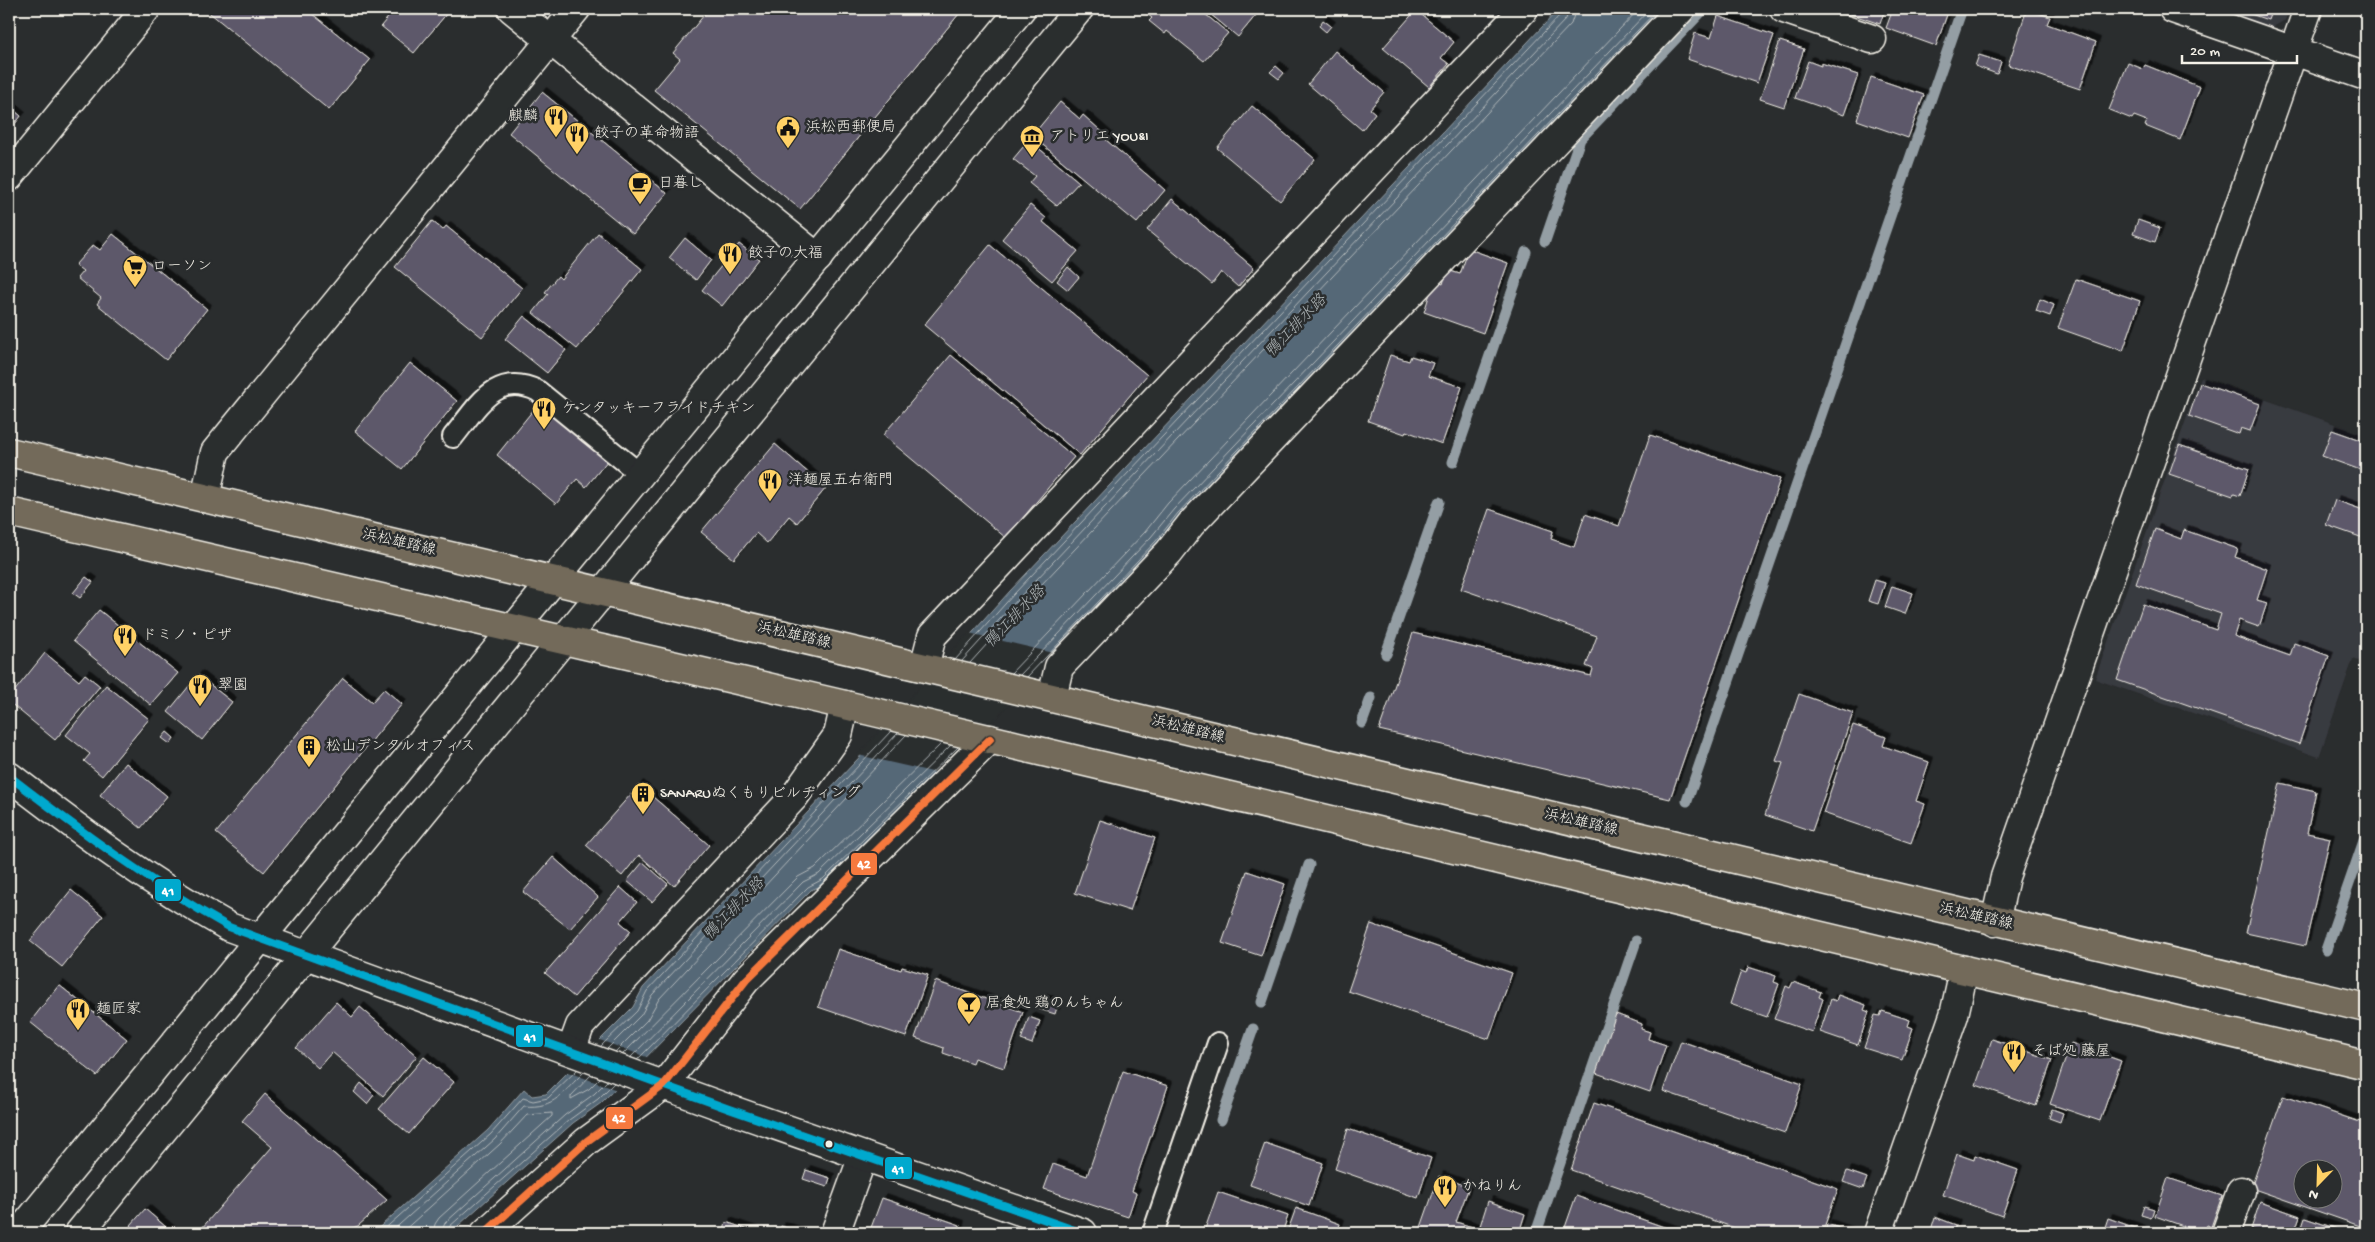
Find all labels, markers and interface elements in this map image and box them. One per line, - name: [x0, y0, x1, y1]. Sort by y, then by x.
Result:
- scale bar: [2182, 32, 2298, 64]
- text: 20 m: [2190, 43, 2220, 61]
- restaurant icon: 麒麟: [543, 104, 569, 138]
- place label: 麒麟: [508, 108, 538, 126]
- public building icon: 浜松西郵便局: [775, 115, 801, 149]
- place label: 浜松西郵便局: [806, 119, 896, 137]
- restaurant icon: 餃子の革命物語: [564, 121, 590, 155]
- place label: 餃子の革命物語: [594, 124, 699, 143]
- museum icon: アトリエ YOU&I: [1019, 124, 1045, 158]
- place label: アトリエ YOU&I: [1050, 128, 1149, 146]
- cafe icon: 日暮し: [627, 171, 653, 205]
- place label: 日暮し: [658, 174, 703, 193]
- restaurant icon: 餃子の大福: [717, 241, 743, 275]
- place label: 餃子の大福: [748, 245, 823, 263]
- supermarket icon: ローソン: [122, 254, 148, 288]
- place label: ローソン: [152, 258, 212, 276]
- water label: 鴨江排水路: [1261, 290, 1332, 362]
- restaurant icon: ケンタッキーフライドチキン: [531, 396, 557, 430]
- place label: ケンタッキーフライドチキン: [562, 400, 755, 418]
- restaurant icon: 洋麺屋五右衛門: [757, 468, 783, 502]
- place label: 洋麺屋五右衛門: [788, 472, 893, 490]
- street label: 浜松雄踏線: [360, 525, 438, 560]
- water label: 鴨江排水路: [980, 581, 1051, 653]
- street label: 浜松雄踏線: [755, 618, 833, 653]
- restaurant icon: ドミノ・ピザ: [112, 623, 138, 657]
- place label: ドミノ・ピザ: [142, 627, 232, 645]
- restaurant icon: 翠園: [187, 673, 213, 707]
- place label: 翠園: [218, 677, 248, 695]
- street label: 浜松雄踏線: [1149, 711, 1227, 748]
- building icon: 松山デンタルオフィス: [296, 734, 322, 768]
- place label: 松山デンタルオフィス: [326, 738, 475, 756]
- building icon: SANARUぬくもりビルヂィング: [630, 781, 656, 815]
- place label: SANARUぬくもりビルヂィング: [660, 784, 861, 803]
- street label: 浜松雄踏線: [1542, 805, 1620, 840]
- line badge: 42: [850, 852, 878, 876]
- text: 42: [856, 857, 871, 874]
- water label: 鴨江排水路: [699, 873, 770, 945]
- line badge: 41: [154, 878, 182, 902]
- text: 41: [161, 884, 174, 901]
- street label: 浜松雄踏線: [1937, 899, 2015, 934]
- bar icon: 居食処 鶏のんちゃん: [956, 991, 982, 1025]
- place label: 居食処 鶏のんちゃん: [986, 994, 1124, 1013]
- restaurant icon: 麺匠家: [65, 997, 91, 1031]
- place label: 麺匠家: [96, 1000, 141, 1019]
- line badge: 41: [515, 1024, 544, 1048]
- text: 41: [523, 1030, 536, 1047]
- restaurant icon: そば処 藤屋: [2001, 1039, 2027, 1073]
- place label: そば処 藤屋: [2032, 1042, 2111, 1061]
- line badge: 42: [605, 1106, 634, 1130]
- text: 42: [611, 1111, 626, 1128]
- unlabelled marker: [824, 1139, 834, 1149]
- line badge: 41: [884, 1156, 913, 1180]
- north arrow: [2292, 1160, 2342, 1210]
- text: 41: [891, 1162, 904, 1179]
- restaurant icon: かねりん: [1432, 1174, 1458, 1208]
- place label: かねりん: [1462, 1178, 1522, 1196]
- text: N: [2306, 1184, 2321, 1203]

